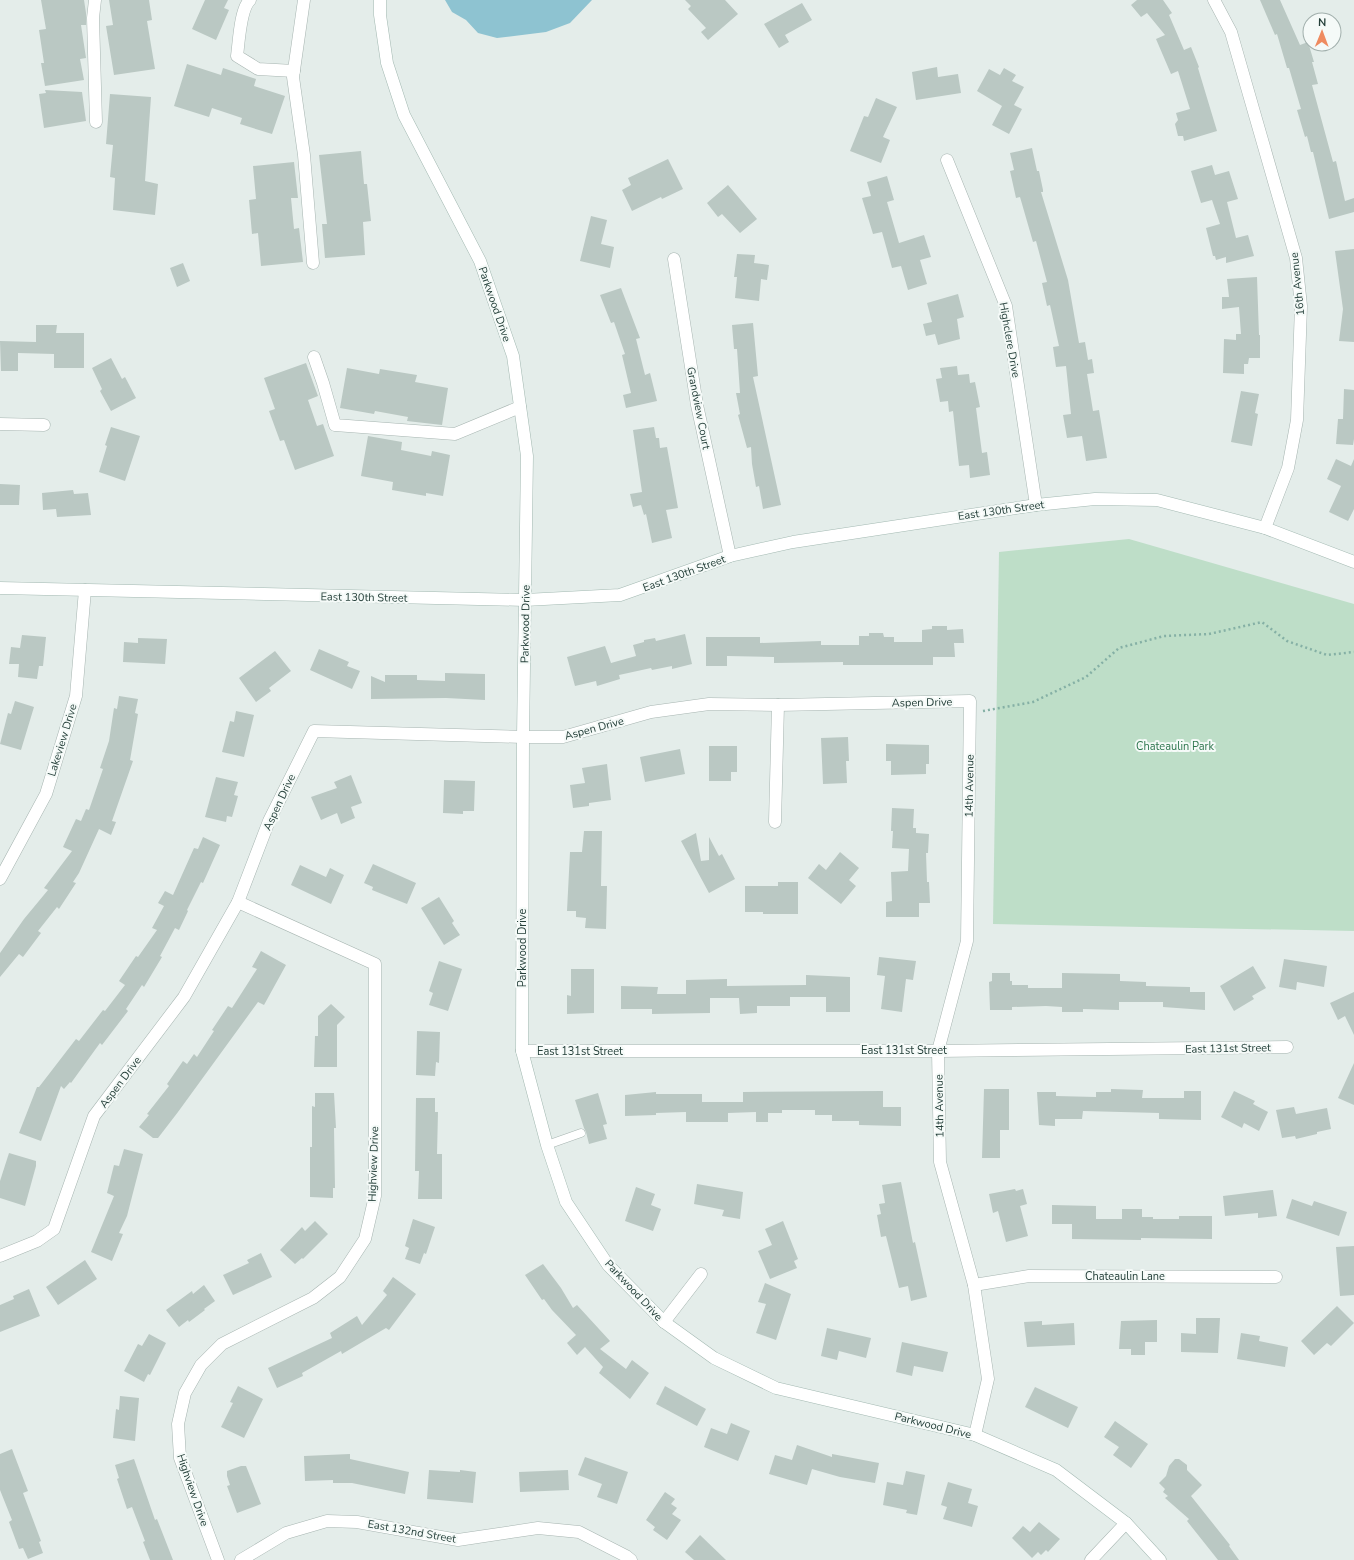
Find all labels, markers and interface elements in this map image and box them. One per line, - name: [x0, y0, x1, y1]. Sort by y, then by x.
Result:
- north arrow: [1302, 12, 1342, 52]
- text: N: [1318, 15, 1326, 30]
- street label: 16th Avenue: [1287, 251, 1308, 316]
- street label: Parkwood Drive: [475, 265, 514, 344]
- street label: Highclere Drive: [995, 301, 1024, 379]
- street label: Grandview Court: [683, 366, 714, 451]
- street label: East 130th Street: [957, 497, 1045, 524]
- street label: East 130th Street: [641, 552, 728, 595]
- street label: Parkwood Drive: [517, 584, 534, 663]
- street label: East 130th Street: [320, 589, 408, 606]
- street label: Aspen Drive: [892, 694, 953, 711]
- street label: Lakeview Drive: [44, 702, 81, 778]
- street label: Aspen Drive: [563, 713, 626, 744]
- park label: Chateaulin Park: [1136, 739, 1214, 754]
- street label: 14th Avenue: [961, 754, 978, 818]
- street label: Aspen Drive: [260, 771, 299, 833]
- street label: Parkwood Drive: [515, 909, 530, 987]
- street label: East 131st Street: [1185, 1040, 1271, 1057]
- street label: East 131st Street: [861, 1043, 947, 1058]
- street label: East 131st Street: [537, 1044, 623, 1059]
- street label: Aspen Drive: [96, 1053, 145, 1111]
- street label: 14th Avenue: [931, 1074, 948, 1138]
- street label: Highview Drive: [365, 1126, 382, 1202]
- street label: Parkwood Drive: [601, 1257, 666, 1324]
- street label: Chateaulin Lane: [1085, 1269, 1165, 1284]
- street label: Parkwood Drive: [893, 1409, 973, 1442]
- street label: Highview Drive: [173, 1452, 212, 1529]
- street label: East 132nd Street: [367, 1516, 457, 1547]

